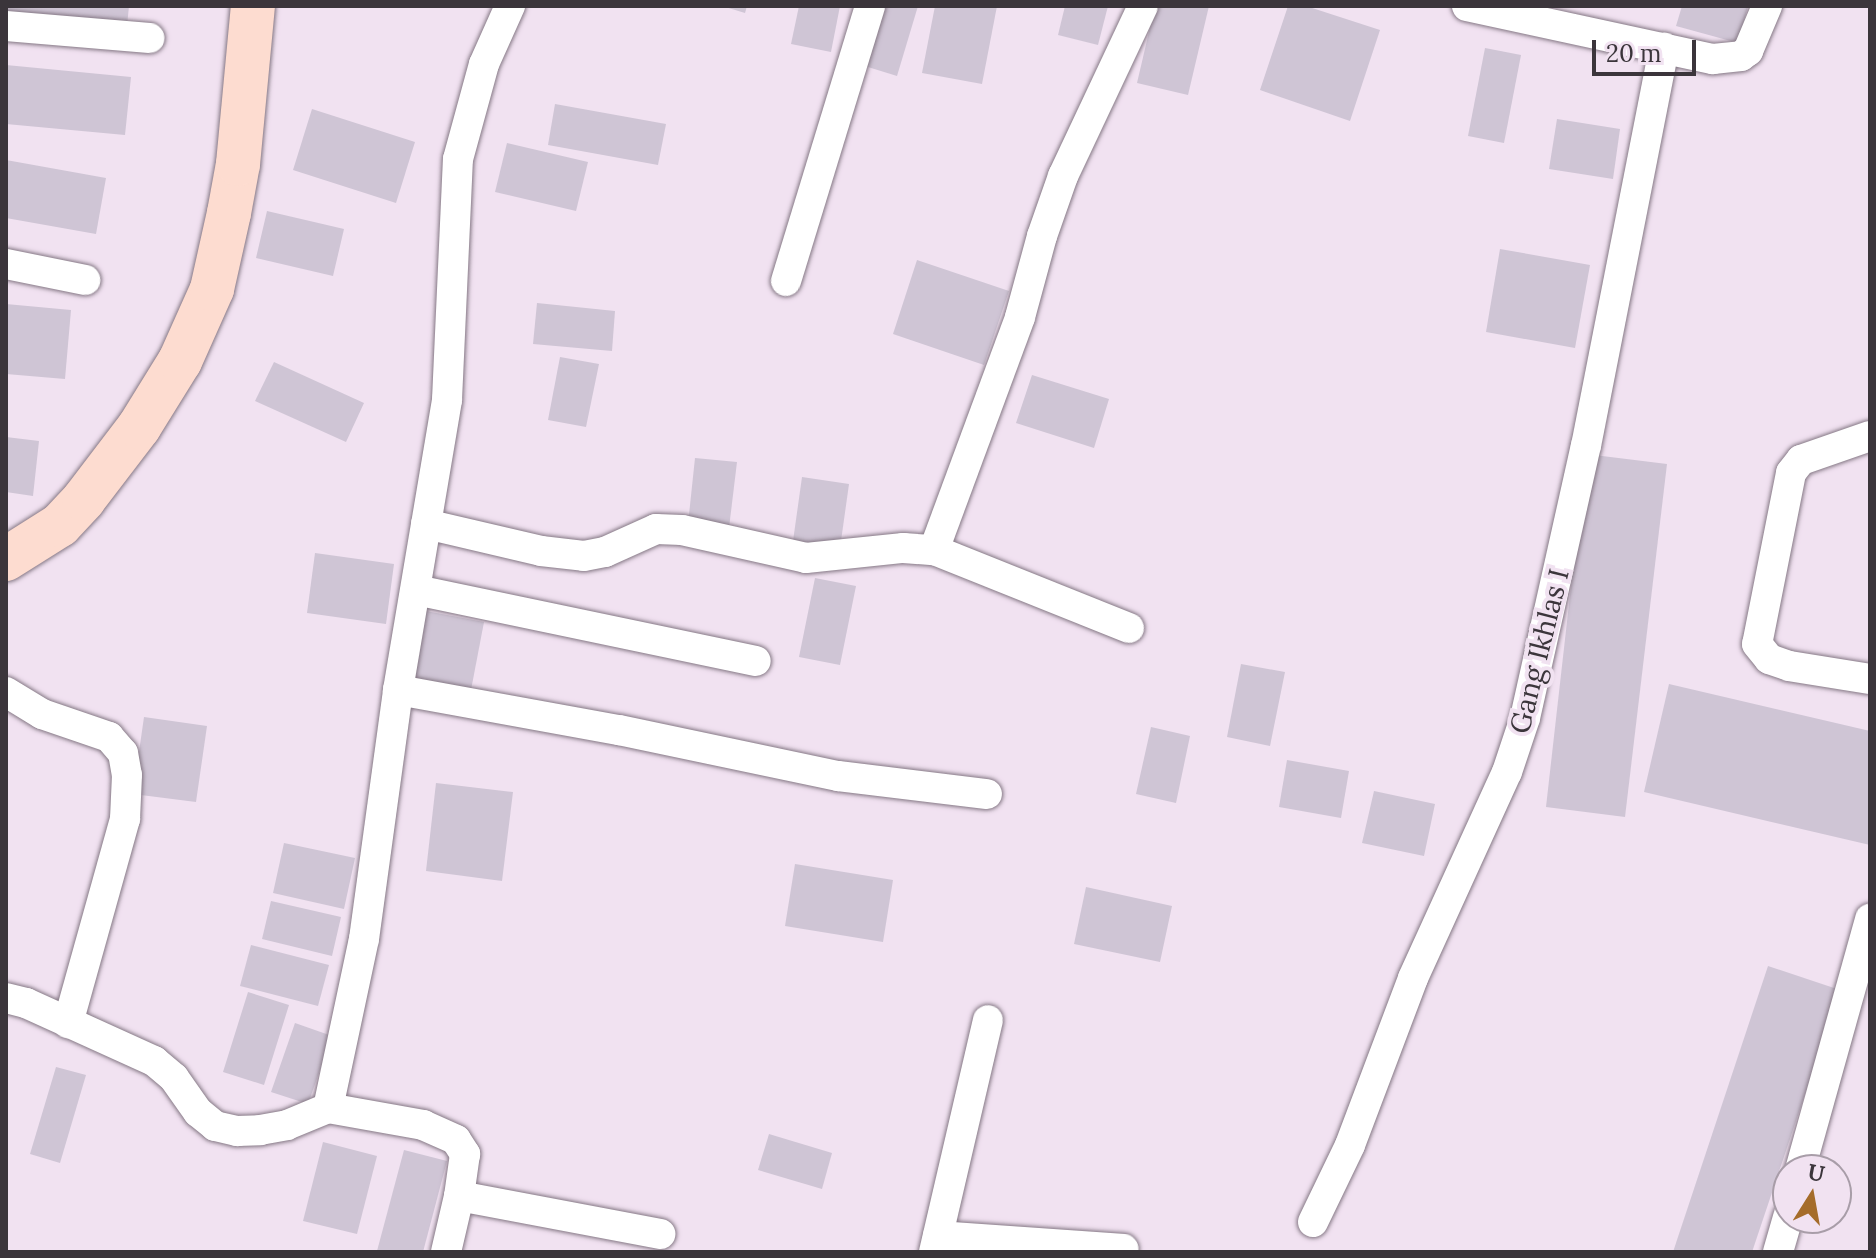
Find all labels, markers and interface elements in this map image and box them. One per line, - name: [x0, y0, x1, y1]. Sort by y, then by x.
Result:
- scale bar: [1596, 24, 1700, 74]
- text: 20 m: [1606, 38, 1662, 69]
- street label: Gang Ikhlas I: [1502, 565, 1576, 737]
- north arrow: [1772, 1154, 1852, 1234]
- text: U: [1805, 1157, 1827, 1188]

